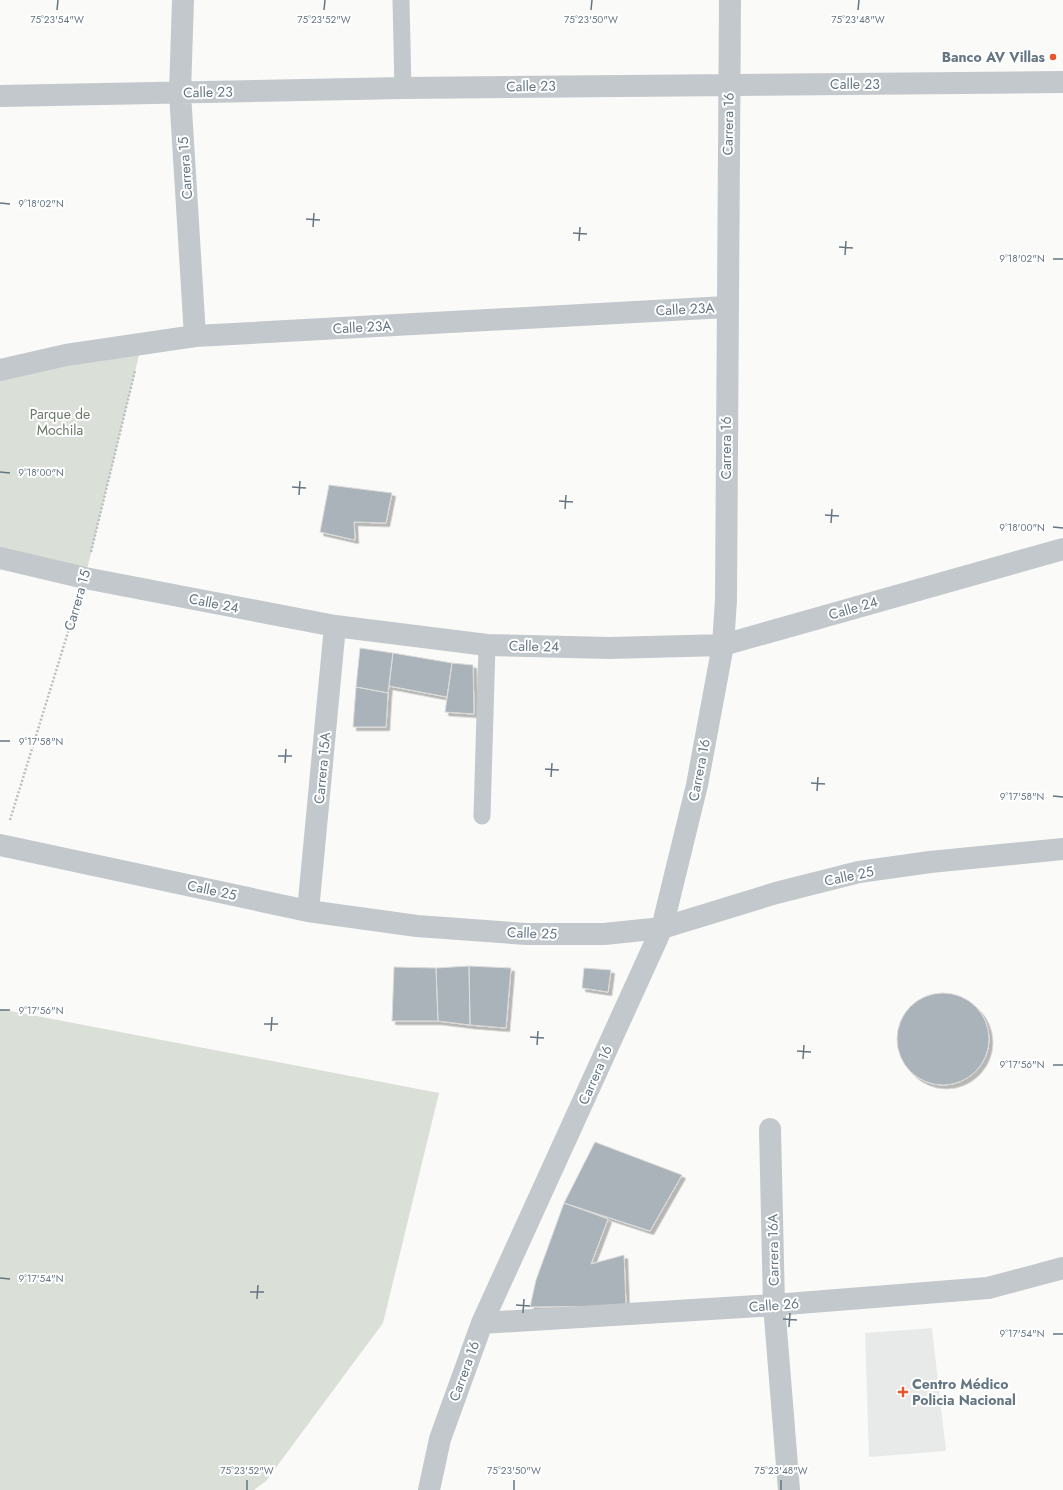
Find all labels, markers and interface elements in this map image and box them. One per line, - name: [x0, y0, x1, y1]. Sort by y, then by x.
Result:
- text: 75°23'54"W: [30, 12, 84, 27]
- text: 75°23'52"W: [297, 12, 351, 27]
- text: 75°23'50"W: [564, 12, 618, 27]
- text: 75°23'48"W: [831, 12, 885, 27]
- place label: Banco AV Villas: [942, 47, 1046, 67]
- marker: Banco AV Villas: [1048, 52, 1058, 62]
- street label: Calle 23: [830, 74, 880, 94]
- street label: Calle 23: [506, 76, 556, 96]
- street label: Calle 23: [183, 82, 233, 102]
- street label: Carrera 16: [717, 92, 739, 156]
- street label: Carrera 15: [173, 136, 197, 200]
- text: 9°18'02"N: [18, 196, 64, 211]
- text: 9°18'02"N: [999, 251, 1045, 266]
- street label: Calle 23A: [655, 297, 716, 321]
- street label: Calle 23A: [332, 315, 393, 339]
- park label: Parque de Mochila: [30, 404, 90, 440]
- street label: Carrera 16: [716, 416, 736, 480]
- text: 9°18'00"N: [18, 465, 64, 480]
- text: 9°18'00"N: [999, 520, 1045, 535]
- street label: Carrera 15: [59, 567, 95, 633]
- street label: Calle 24: [187, 588, 241, 618]
- street label: Calle 24: [826, 591, 880, 625]
- street label: Calle 24: [509, 636, 559, 656]
- street label: Carrera 15A: [309, 730, 335, 805]
- text: 9°17'58"N: [19, 734, 63, 749]
- street label: Carrera 16: [683, 737, 715, 803]
- text: 9°17'58"N: [1000, 789, 1044, 804]
- street label: Calle 25: [822, 861, 876, 891]
- street label: Calle 25: [185, 875, 239, 905]
- street label: Calle 25: [507, 922, 557, 944]
- text: 9°17'56"N: [19, 1003, 63, 1018]
- street label: Carrera 16: [573, 1042, 617, 1108]
- text: 9°17'56"N: [1000, 1057, 1044, 1072]
- street label: Carrera 16A: [762, 1213, 784, 1286]
- text: 9°17'54"N: [18, 1271, 64, 1286]
- street label: Calle 26: [748, 1293, 800, 1317]
- text: 9°17'54"N: [999, 1326, 1045, 1341]
- street label: Carrera 16: [444, 1338, 484, 1404]
- place label: Centro Médico Policia Nacional: [912, 1374, 1016, 1410]
- marker: Centro Médico Policia Nacional: [897, 1386, 909, 1398]
- text: 75°23'52"W: [220, 1463, 274, 1478]
- text: 75°23'50"W: [487, 1463, 541, 1478]
- text: 75°23'48"W: [754, 1463, 808, 1478]

